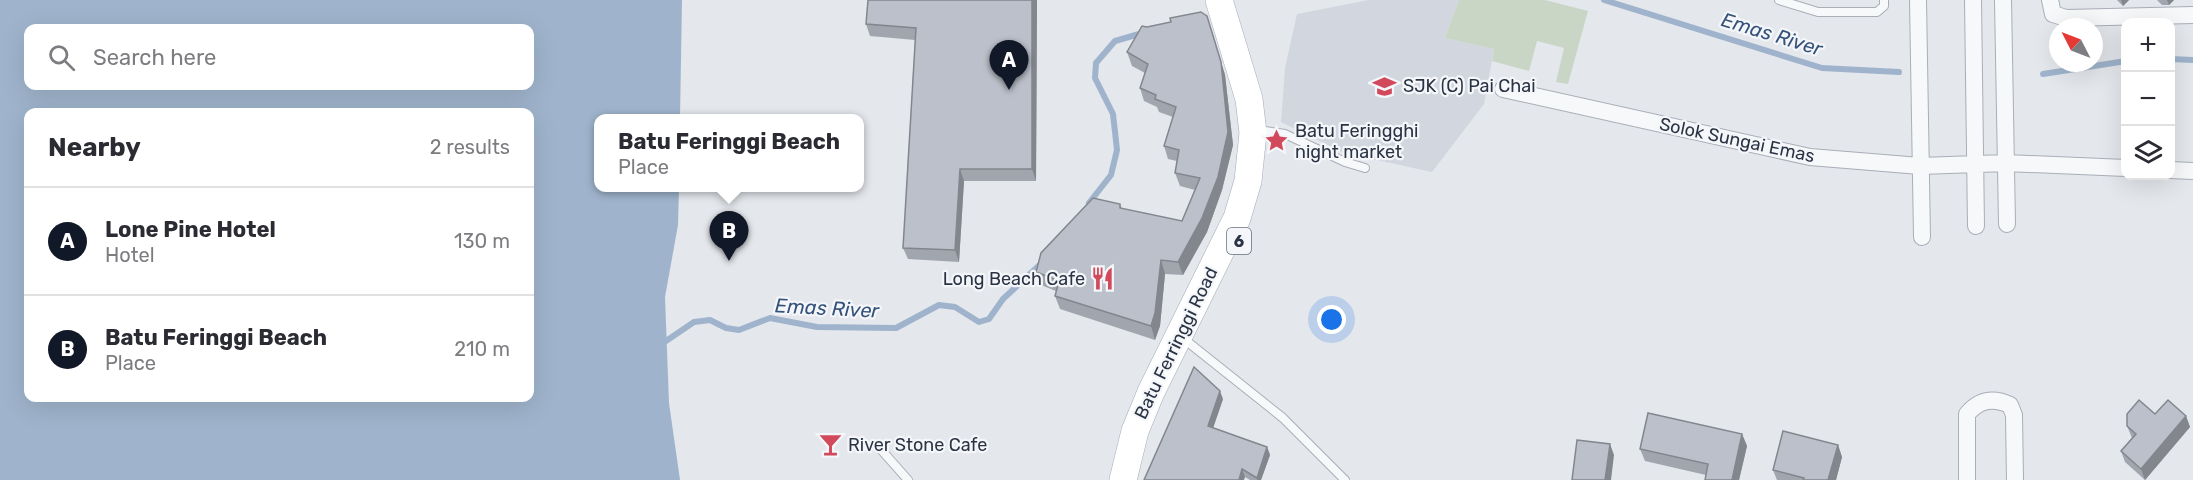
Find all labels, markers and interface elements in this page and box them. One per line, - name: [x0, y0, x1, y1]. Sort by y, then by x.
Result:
- water label: Emas River: [1719, 7, 1827, 61]
- north arrow: [2049, 18, 2103, 72]
- map controls: [2121, 18, 2175, 180]
- button: +: [2121, 18, 2175, 72]
- search box: [24, 24, 534, 90]
- pin: A: [990, 40, 1028, 90]
- icon: search: [45, 41, 78, 74]
- text: Search here: [93, 44, 216, 71]
- button: −: [2121, 72, 2175, 126]
- school or university icon: SJK (C) Pai Chai: [1372, 73, 1398, 99]
- place label: SJK (C) Pai Chai: [1403, 75, 1536, 97]
- street label: Solok Sungai Emas: [1657, 113, 1817, 167]
- popup: [594, 114, 864, 192]
- place label: Batu Feringghi night market: [1295, 120, 1418, 163]
- button: layers: [2121, 126, 2175, 180]
- text: Batu Feringgi Beach: [618, 128, 840, 155]
- place icon: Batu Feringghi night market: [1264, 128, 1290, 154]
- text: Nearby: [48, 132, 141, 163]
- text: 2 results: [430, 135, 510, 159]
- text: Place: [618, 155, 669, 179]
- pin: B: [710, 212, 748, 261]
- text: Lone Pine Hotel: [105, 216, 276, 243]
- road number: 6: [1227, 228, 1251, 254]
- text: A: [60, 229, 75, 253]
- text: 130 m: [454, 229, 510, 253]
- text: Hotel: [105, 243, 155, 267]
- street label: Batu Ferringgi Road: [1130, 263, 1222, 423]
- restaurant icon: Long Beach Cafe: [1090, 266, 1116, 292]
- place label: Long Beach Cafe: [943, 268, 1085, 290]
- water label: Emas River: [774, 293, 881, 323]
- your location: [1317, 305, 1346, 334]
- text: Batu Feringgi Beach: [105, 324, 327, 351]
- text: B: [60, 337, 75, 361]
- text: 210 m: [454, 337, 510, 361]
- text: Place: [105, 351, 156, 375]
- bar icon: River Stone Cafe: [817, 432, 843, 458]
- place label: River Stone Cafe: [848, 434, 987, 456]

